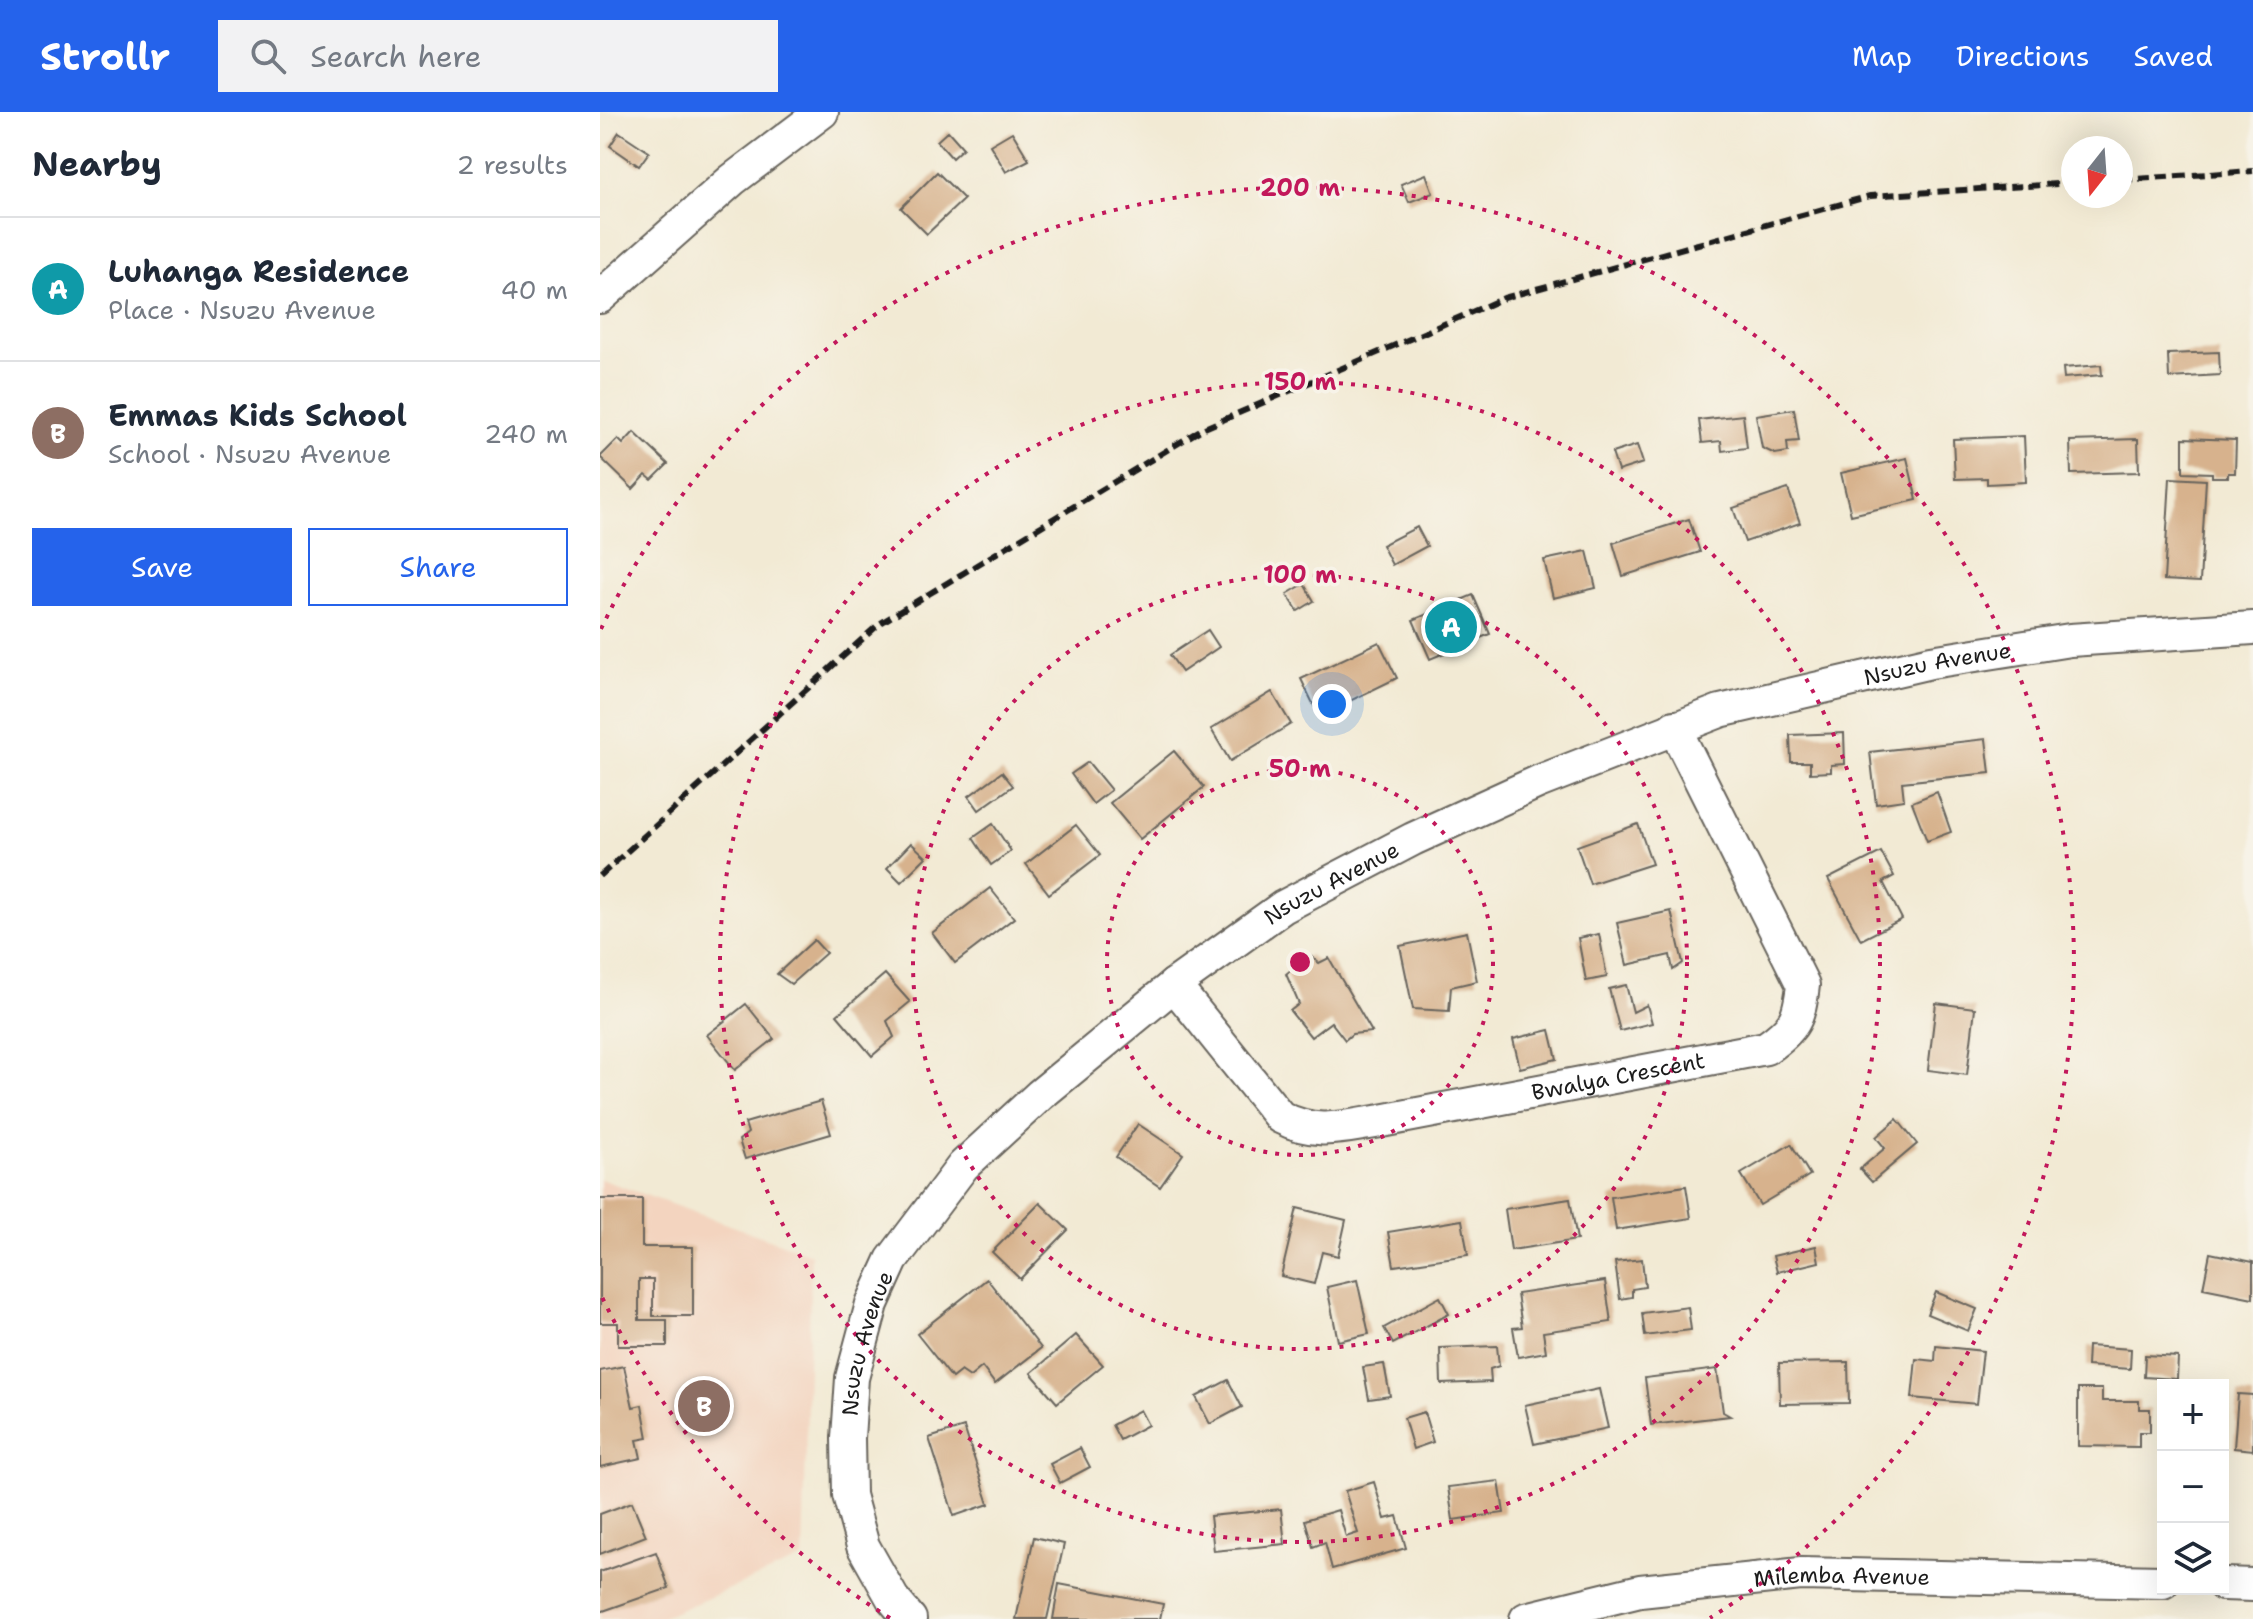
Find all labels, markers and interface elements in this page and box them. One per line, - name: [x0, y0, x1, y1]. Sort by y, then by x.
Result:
- search box: [218, 20, 778, 92]
- text: Strollr: [40, 31, 170, 82]
- icon: search: [246, 34, 290, 78]
- text: Search here: [310, 36, 482, 77]
- text: Map: [1852, 37, 1912, 75]
- text: Directions: [1956, 37, 2090, 75]
- text: Saved: [2134, 37, 2213, 75]
- north arrow: [2061, 136, 2133, 208]
- text: Nearby: [32, 141, 162, 187]
- text: 2 results: [456, 147, 568, 182]
- text: 200 m: [1260, 172, 1340, 204]
- text: Luhanga Residence: [108, 251, 409, 292]
- text: A: [48, 272, 68, 307]
- text: 40 m: [501, 272, 568, 307]
- text: Place · Nsuzu Avenue: [108, 292, 376, 327]
- text: 150 m: [1264, 366, 1336, 398]
- text: Emmas Kids School: [108, 395, 407, 436]
- text: B: [50, 416, 66, 451]
- text: 240 m: [484, 416, 568, 451]
- text: School · Nsuzu Avenue: [108, 436, 391, 471]
- button: Save: [32, 528, 292, 606]
- button: Share: [308, 528, 568, 606]
- text: 100 m: [1263, 559, 1337, 591]
- pin: A: [1425, 597, 1477, 657]
- street label: Nsuzu Avenue: [1861, 635, 2013, 692]
- your location: [1312, 684, 1352, 724]
- text: 50 m: [1269, 753, 1331, 785]
- street label: Nsuzu Avenue: [1258, 835, 1404, 931]
- centre of rings: [1286, 948, 1314, 976]
- street label: Bwalya Crescent: [1529, 1045, 1707, 1107]
- street label: Nsuzu Avenue: [835, 1266, 900, 1417]
- pin: B: [678, 1376, 730, 1436]
- map controls: [2157, 1379, 2229, 1595]
- button: +: [2157, 1379, 2229, 1451]
- button: −: [2157, 1451, 2229, 1523]
- button: layers: [2157, 1523, 2229, 1595]
- street label: Milemba Avenue: [1752, 1559, 1930, 1593]

